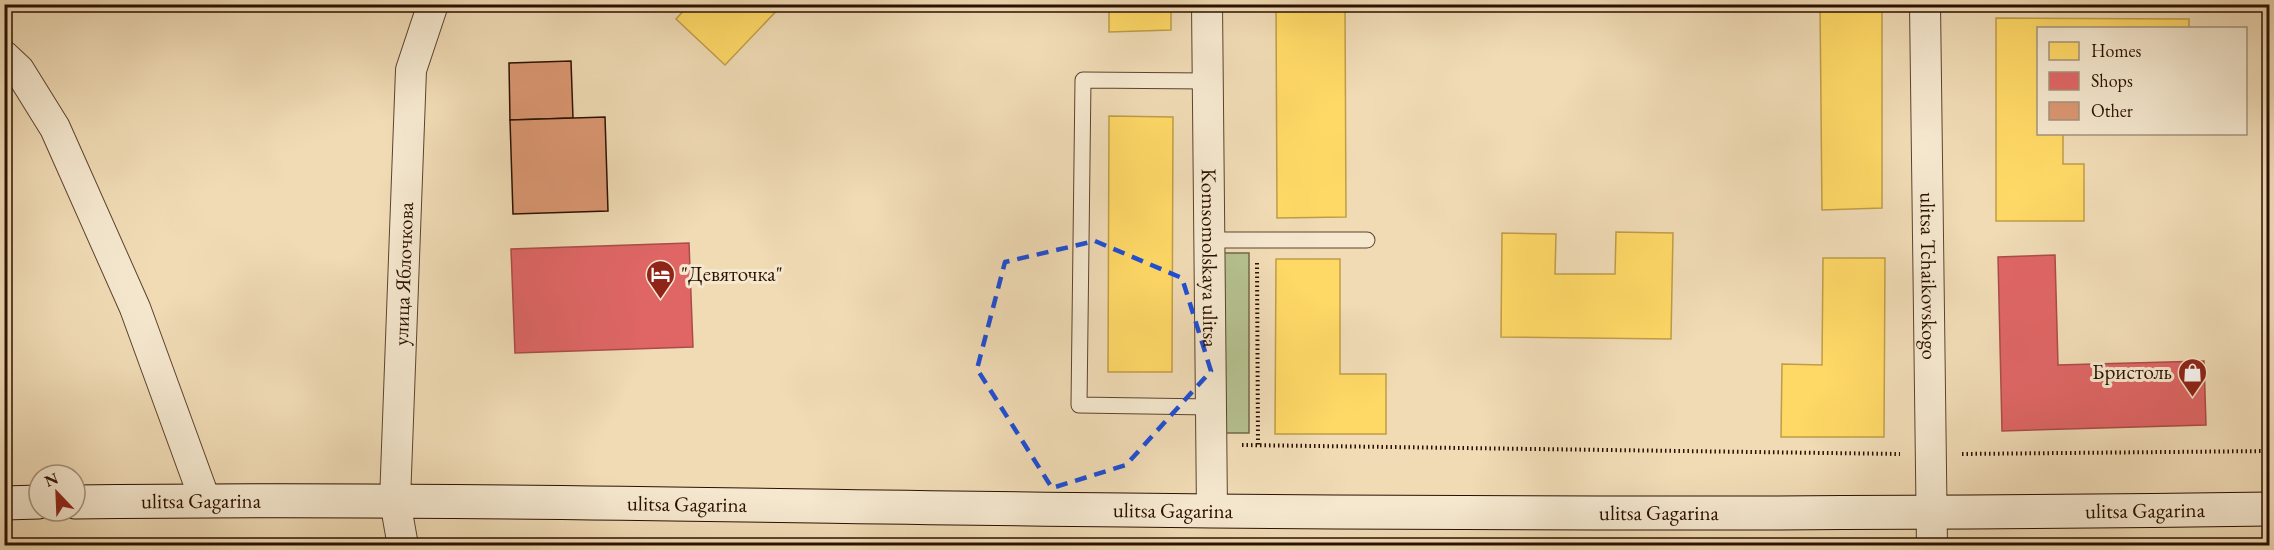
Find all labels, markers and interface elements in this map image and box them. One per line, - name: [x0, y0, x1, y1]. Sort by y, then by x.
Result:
- legend: [2037, 27, 2247, 135]
- text: Homes: [2091, 39, 2142, 62]
- text: Shops: [2091, 69, 2133, 92]
- text: Other: [2091, 99, 2133, 122]
- street label: Komsomolskaya ulitsa: [1196, 168, 1224, 348]
- street label: ulitsa Tchaikovskogo: [1914, 192, 1944, 360]
- street label: улица Яблочкова: [387, 201, 419, 346]
- hotel icon: "Девяточка": [644, 258, 676, 300]
- place label: "Девяточка": [681, 260, 783, 287]
- shop icon: Бристоль: [2177, 356, 2209, 398]
- place label: Бристоль: [2092, 358, 2172, 385]
- north arrow: [27, 463, 87, 523]
- text: N: [41, 467, 61, 492]
- street label: ulitsa Gagarina: [141, 487, 262, 514]
- street label: ulitsa Gagarina: [627, 489, 748, 518]
- street label: ulitsa Gagarina: [1113, 496, 1234, 524]
- street label: ulitsa Gagarina: [2085, 496, 2206, 524]
- street label: ulitsa Gagarina: [1599, 499, 1720, 526]

